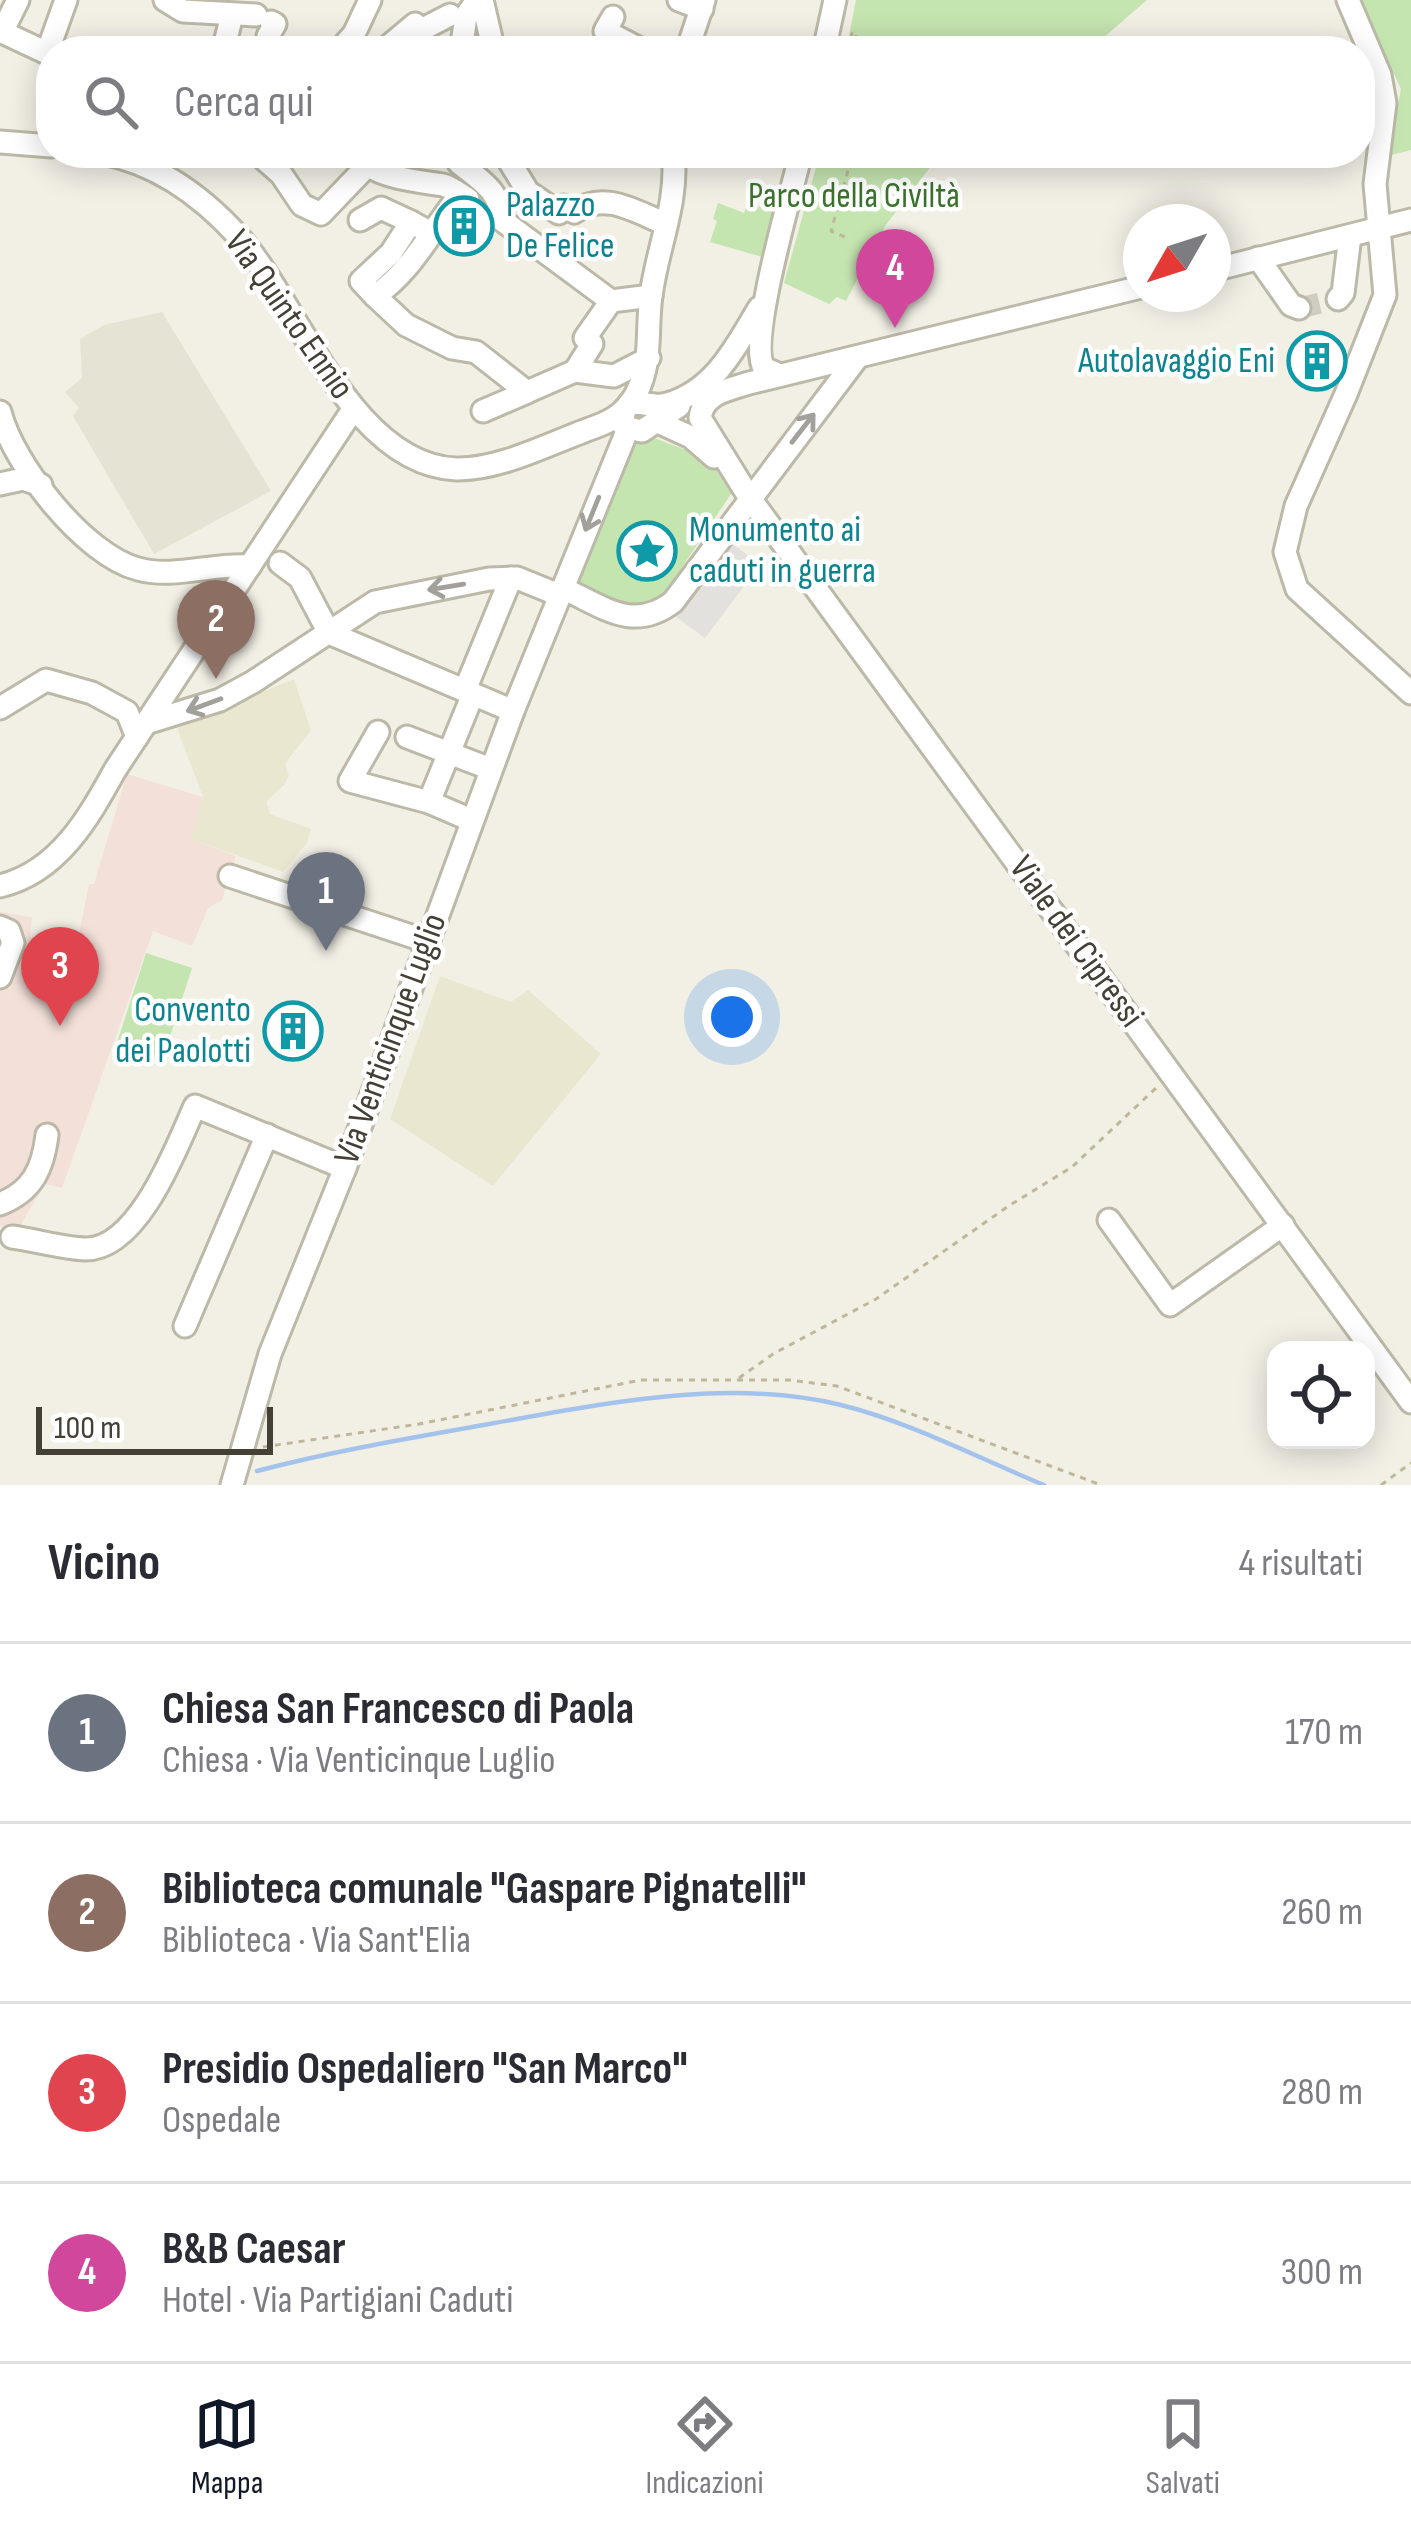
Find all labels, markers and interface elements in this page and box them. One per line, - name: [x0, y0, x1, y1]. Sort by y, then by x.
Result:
- search box: [36, 36, 1375, 168]
- icon: search: [78, 69, 144, 135]
- text: Cerca qui: [174, 75, 314, 130]
- park label: Parco della Civiltà: [748, 175, 960, 218]
- place label: Palazzo De Felice: [506, 184, 614, 268]
- building icon: Palazzo De Felice: [433, 195, 495, 257]
- north arrow: [1123, 204, 1231, 312]
- street label: Via Quinto Ennio: [215, 222, 363, 408]
- pin: 4: [856, 229, 934, 328]
- building icon: Autolavaggio Eni: [1286, 330, 1348, 392]
- place label: Autolavaggio Eni: [1077, 340, 1275, 383]
- one-way arrow: [789, 412, 816, 444]
- one-way arrow: [580, 495, 601, 532]
- place label: Monumento ai caduti in guerra: [689, 509, 876, 593]
- place icon: Monumento ai caduti in guerra: [616, 520, 678, 582]
- one-way arrow: [427, 576, 466, 599]
- pin: 2: [177, 580, 255, 679]
- one-way arrow: [187, 695, 224, 717]
- street label: Viale dei Cipressi: [1000, 848, 1152, 1036]
- pin: 1: [287, 852, 365, 951]
- street label: Via Venticinque Luglio: [326, 908, 456, 1170]
- pin: 3: [21, 927, 99, 1026]
- your location: [702, 987, 762, 1047]
- place label: Convento dei Paolotti: [115, 989, 251, 1073]
- building icon: Convento dei Paolotti: [262, 1000, 324, 1062]
- map controls: [1267, 1341, 1375, 1449]
- button: locate: [1267, 1341, 1375, 1449]
- scale bar: [36, 1401, 273, 1454]
- text: 100 m: [54, 1408, 121, 1448]
- text: Vicino: [48, 1533, 160, 1594]
- text: 4 risultati: [1239, 1540, 1363, 1587]
- text: Chiesa San Francesco di Paola: [162, 1682, 634, 1737]
- text: 1: [79, 1709, 95, 1756]
- text: 170 m: [1285, 1709, 1363, 1756]
- text: Chiesa · Via Venticinque Luglio: [162, 1737, 555, 1784]
- text: Biblioteca comunale "Gaspare Pignatelli": [162, 1862, 807, 1917]
- text: 2: [78, 1889, 96, 1936]
- text: 260 m: [1281, 1889, 1363, 1936]
- text: Biblioteca · Via Sant'Elia: [162, 1917, 471, 1964]
- text: Presidio Ospedaliero "San Marco": [162, 2042, 688, 2097]
- text: 3: [78, 2069, 96, 2116]
- text: 280 m: [1281, 2069, 1363, 2116]
- text: Ospedale: [162, 2097, 281, 2144]
- text: B&B Caesar: [162, 2222, 346, 2277]
- text: 4: [78, 2249, 96, 2296]
- text: 300 m: [1281, 2249, 1363, 2296]
- text: Hotel · Via Partigiani Caduti: [162, 2277, 513, 2324]
- tab: Mappa: [191, 2391, 263, 2503]
- tab: Indicazioni: [646, 2391, 764, 2503]
- tab: Salvati: [1146, 2391, 1220, 2503]

